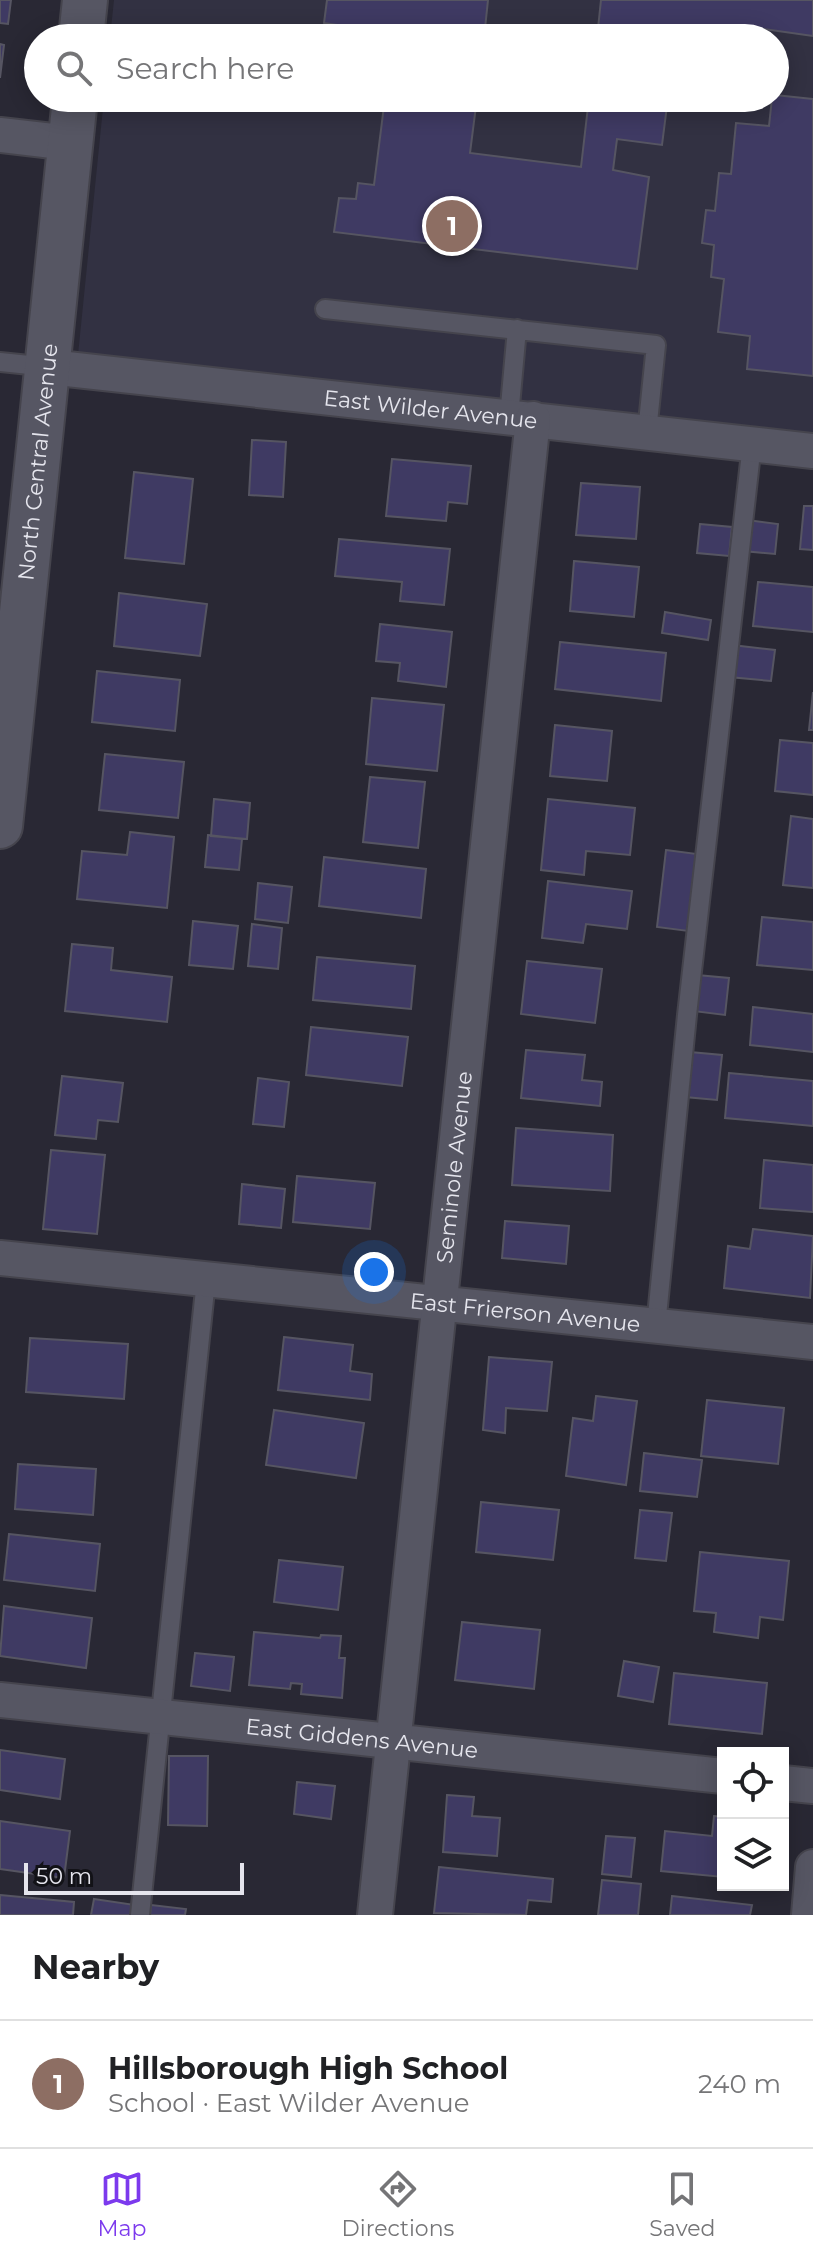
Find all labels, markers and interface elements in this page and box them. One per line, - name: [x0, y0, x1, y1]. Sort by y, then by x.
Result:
- search box: [24, 24, 789, 112]
- icon: search: [52, 46, 96, 90]
- text: Search here: [116, 50, 294, 87]
- pin: 1: [426, 196, 478, 256]
- street label: North Central Avenue: [12, 342, 63, 582]
- street label: East Wilder Avenue: [322, 384, 539, 434]
- street label: Seminole Avenue: [430, 1070, 478, 1264]
- your location: [354, 1252, 394, 1292]
- street label: East Frierson Avenue: [409, 1287, 642, 1338]
- street label: East Giddens Avenue: [244, 1712, 480, 1764]
- map controls: [717, 1747, 789, 1891]
- button: locate: [717, 1747, 789, 1819]
- button: layers: [717, 1819, 789, 1891]
- scale bar: [24, 1859, 244, 1895]
- text: 50 m: [36, 1863, 92, 1890]
- text: Nearby: [32, 1946, 159, 1988]
- text: Hillsborough High School: [108, 2050, 508, 2087]
- text: 1: [53, 2068, 63, 2100]
- text: 240 m: [698, 2068, 781, 2100]
- text: School · East Wilder Avenue: [108, 2087, 469, 2119]
- tab: Map: [98, 2167, 146, 2242]
- tab: Directions: [342, 2167, 454, 2242]
- tab: Saved: [649, 2167, 715, 2242]

